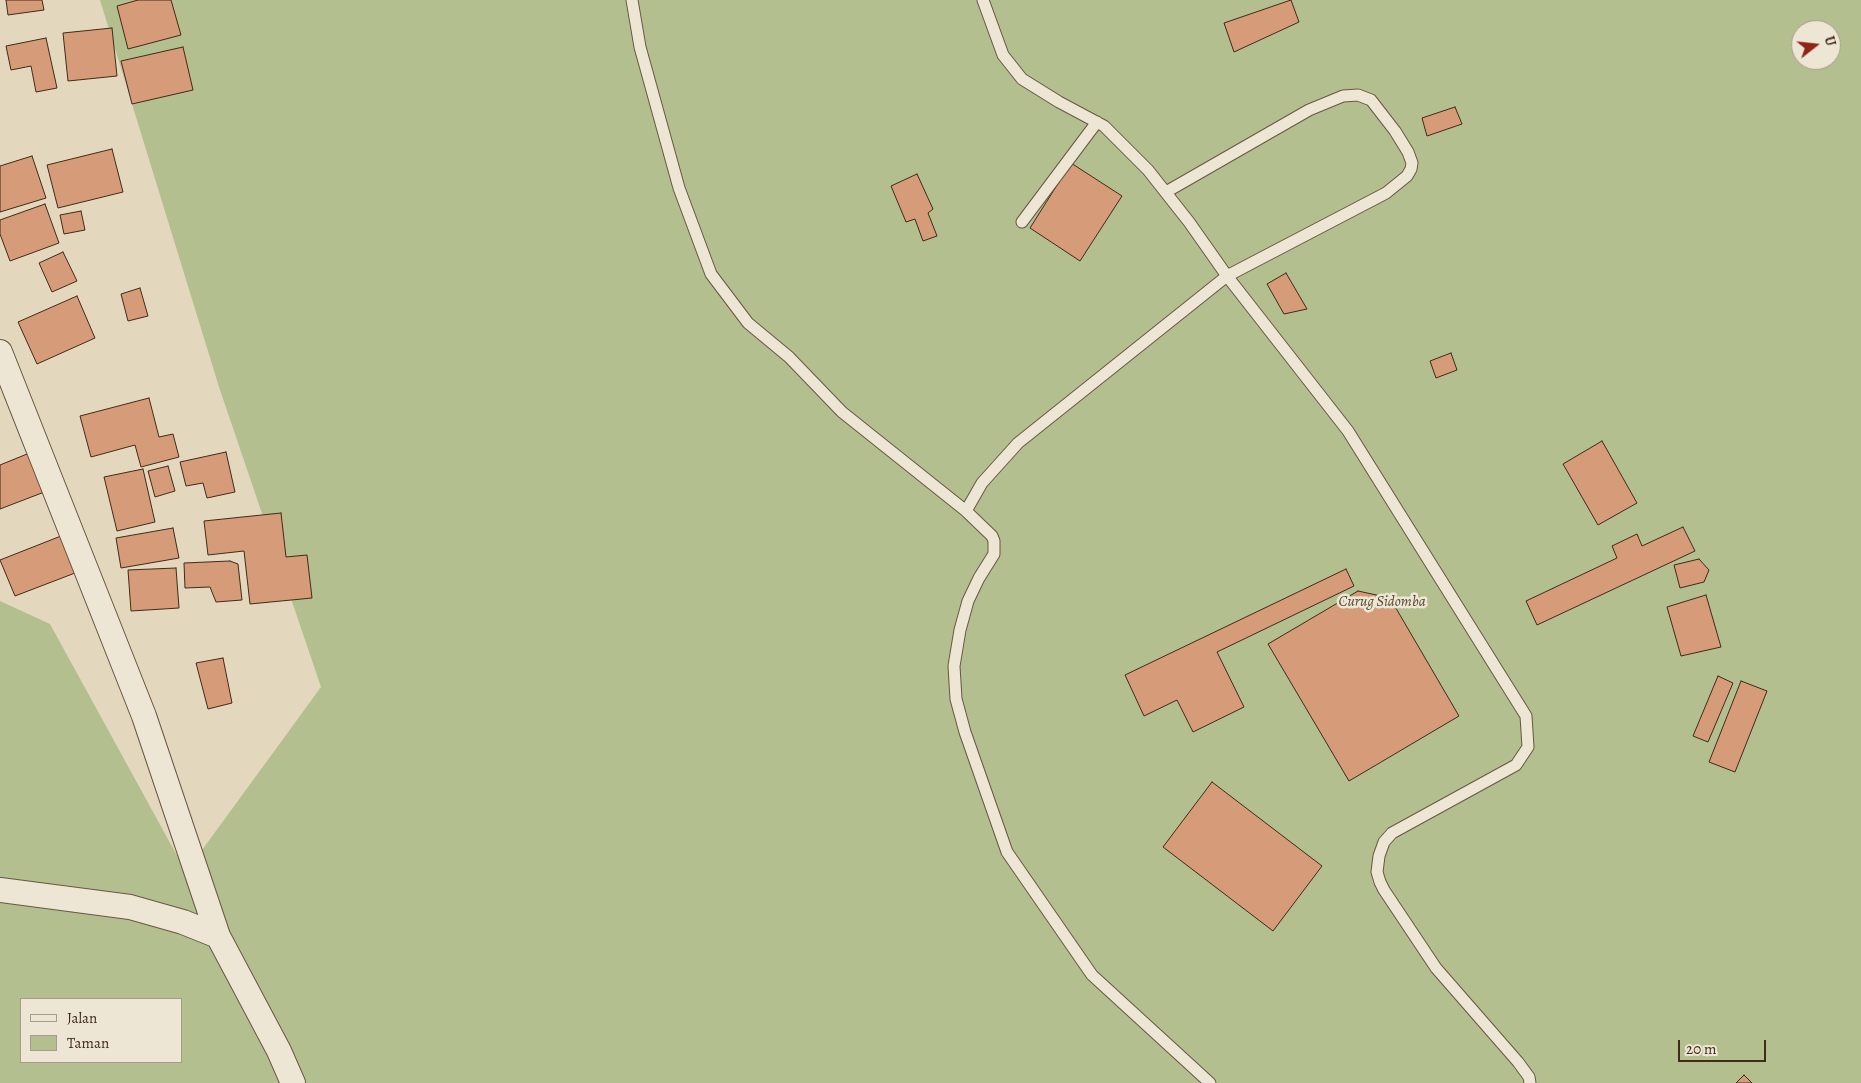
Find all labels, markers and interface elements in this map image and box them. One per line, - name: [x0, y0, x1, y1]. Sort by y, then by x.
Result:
- north arrow: [1791, 20, 1841, 70]
- text: U: [1820, 34, 1840, 48]
- park label: Curug Sidomba: [1338, 593, 1426, 611]
- legend: [20, 998, 182, 1063]
- text: Jalan: [67, 1008, 97, 1028]
- scale bar: [1681, 1030, 1768, 1062]
- text: Taman: [67, 1033, 109, 1053]
- text: 20 m: [1686, 1039, 1717, 1059]

